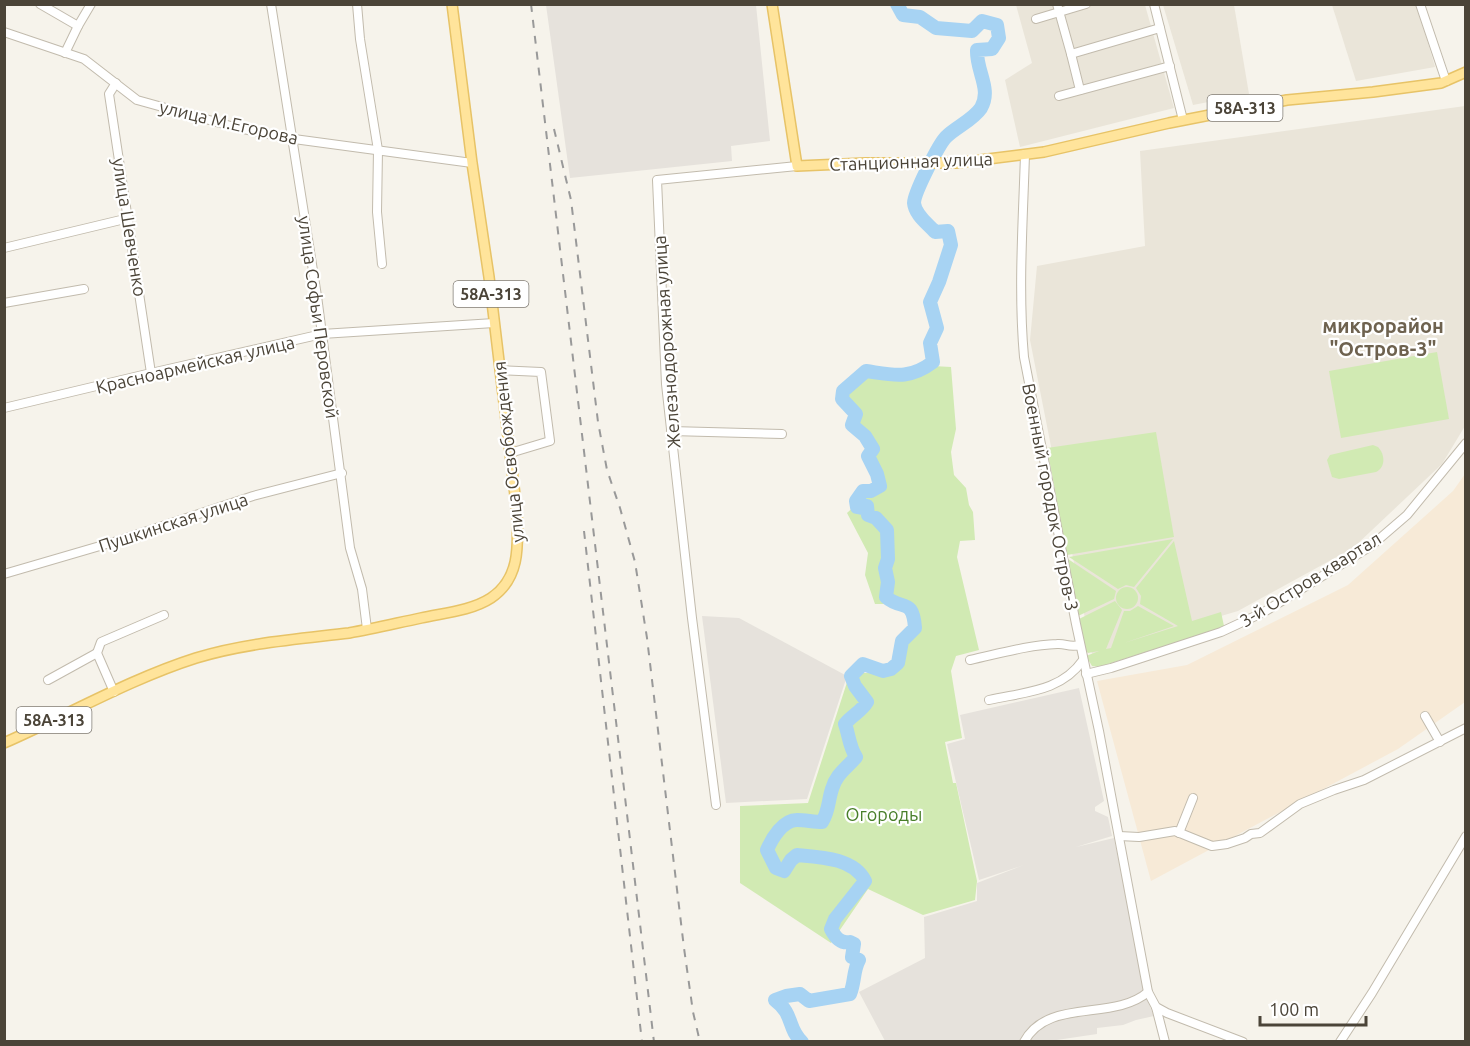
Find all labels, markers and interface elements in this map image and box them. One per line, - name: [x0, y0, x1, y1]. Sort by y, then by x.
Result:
- road number: 58А-313: [1208, 95, 1282, 121]
- street label: улица М.Егорова: [158, 96, 300, 148]
- street label: Станционная улица: [829, 148, 993, 174]
- street label: улица Шевченко: [109, 156, 151, 298]
- street label: улица Софьи Перовской: [295, 214, 343, 420]
- street label: Железнодорожная улица: [649, 235, 683, 449]
- road number: 58А-313: [454, 281, 528, 307]
- district label: микрорайон "Остров-3": [1322, 314, 1444, 360]
- street label: Красноармейская улица: [94, 331, 296, 397]
- street label: улица Освобождения: [489, 360, 527, 544]
- street label: Военный городок Остров-3: [1019, 382, 1083, 612]
- street label: Пушкинская улица: [96, 488, 250, 556]
- street label: 3-й Остров квартал: [1236, 527, 1384, 631]
- road number: 58А-313: [16, 707, 92, 733]
- park label: Огороды: [846, 804, 922, 824]
- scale bar: [1260, 989, 1366, 1027]
- text: 100 m: [1269, 999, 1319, 1019]

